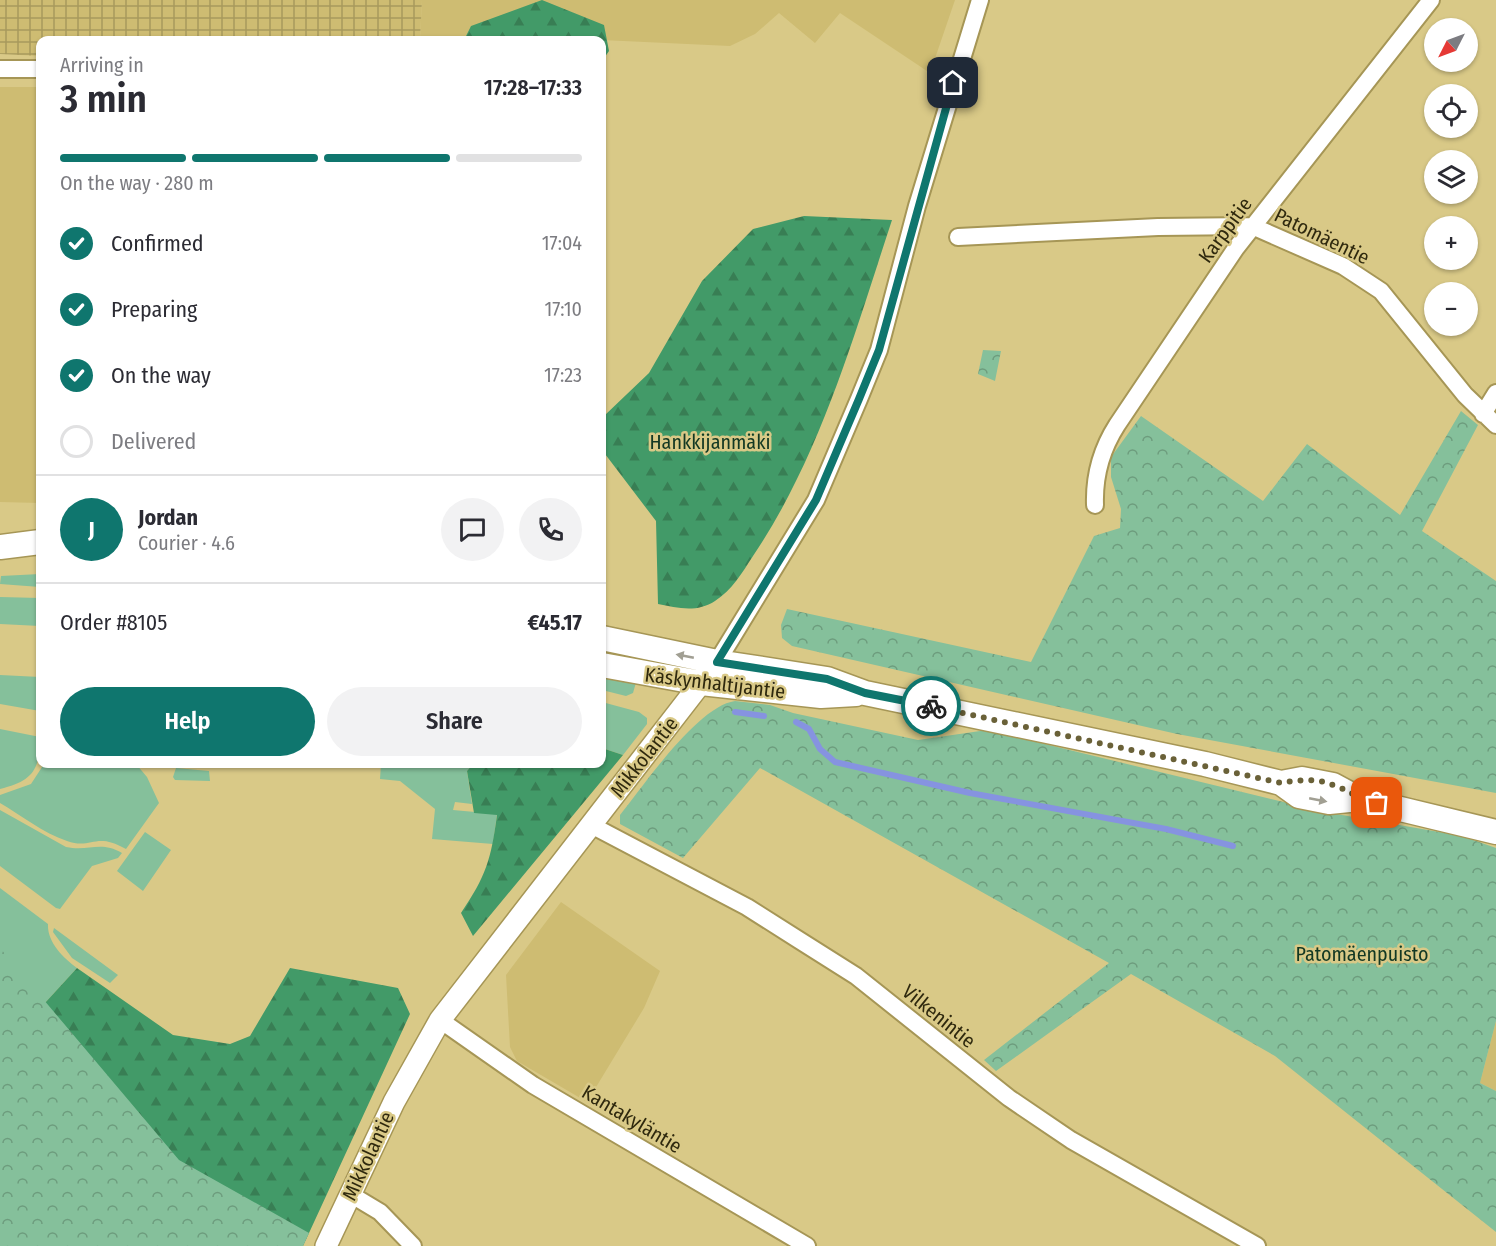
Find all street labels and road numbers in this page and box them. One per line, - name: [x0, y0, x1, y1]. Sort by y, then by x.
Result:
- street label: Karppitie: [1193, 193, 1257, 267]
- street label: Patomäentie: [1270, 203, 1374, 269]
- street label: Käskynhaltijantie: [643, 662, 787, 704]
- street label: Mikkolantie: [605, 712, 683, 802]
- street label: Vilkenintie: [898, 979, 980, 1053]
- street label: Kantakyläntie: [578, 1080, 686, 1158]
- street label: Mikkolantie: [337, 1108, 399, 1204]

